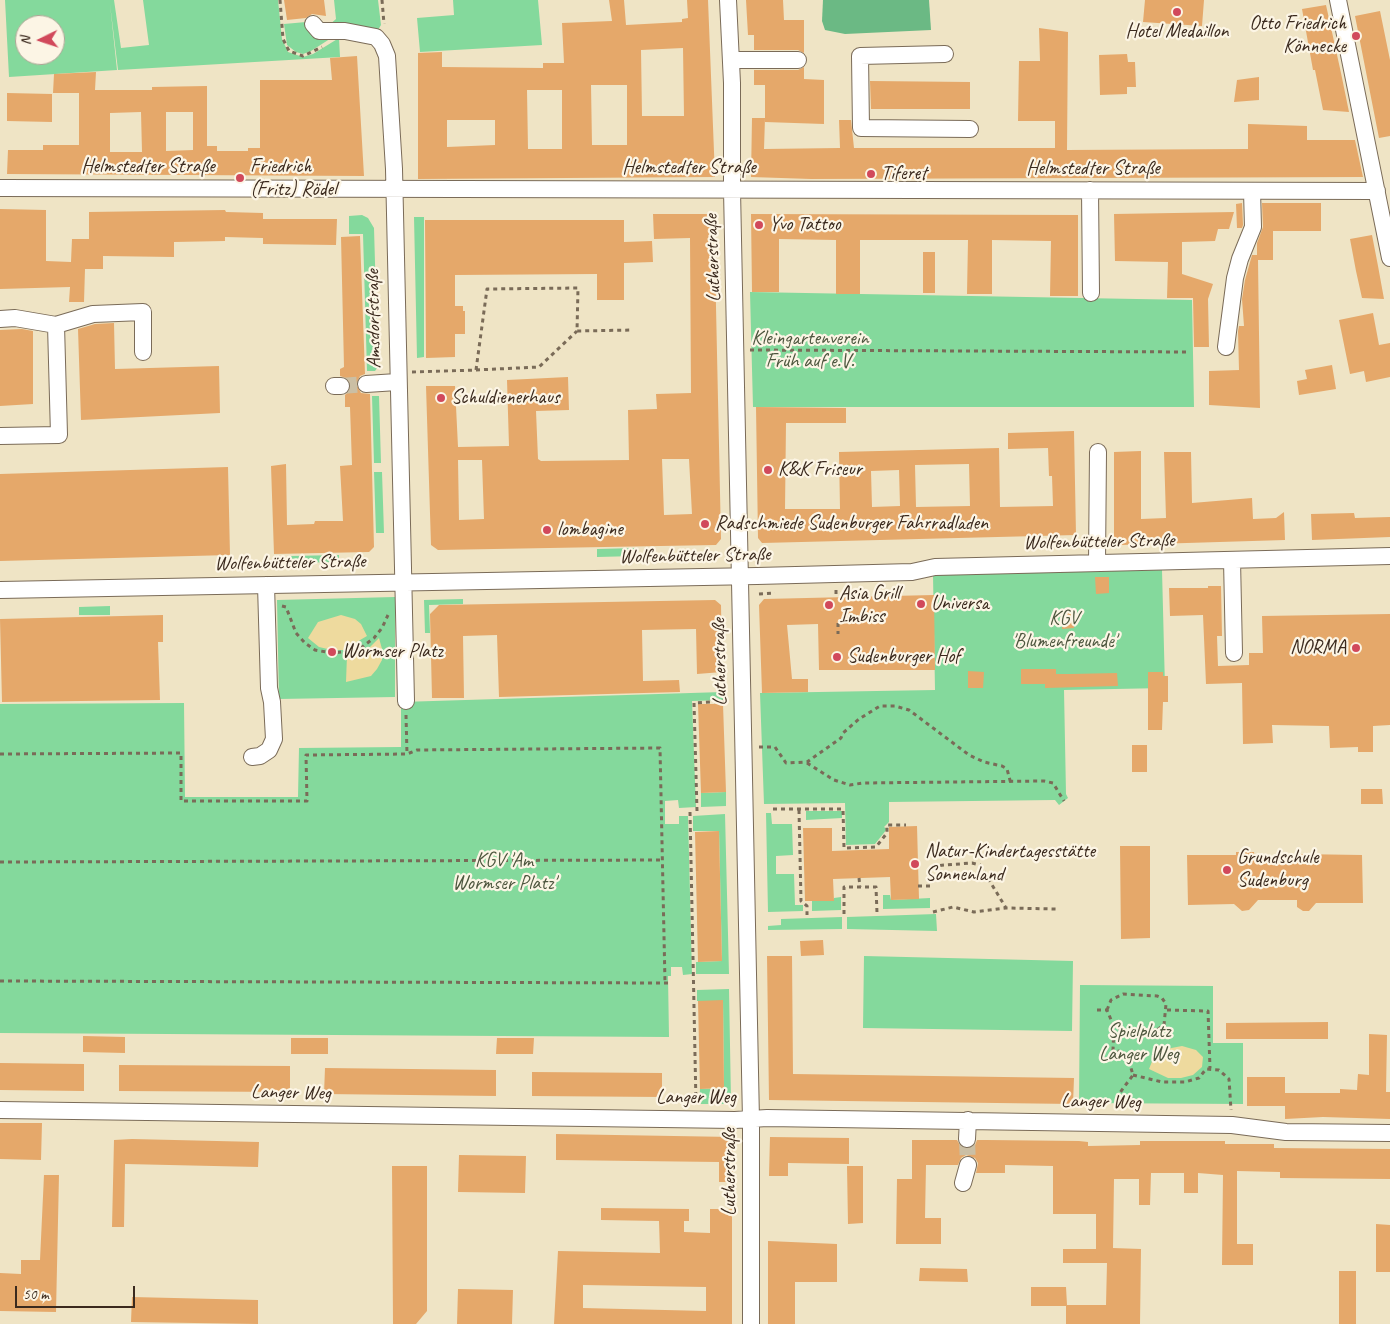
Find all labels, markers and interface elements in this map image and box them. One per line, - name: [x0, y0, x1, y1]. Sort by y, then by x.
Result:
- marker: Hotel Medaillon: [1171, 6, 1183, 18]
- place label: Otto Friedrich Könnecke: [1249, 12, 1346, 59]
- north arrow: [15, 15, 65, 65]
- place label: Hotel Medaillon: [1126, 20, 1228, 44]
- marker: Otto Friedrich Könnecke: [1350, 30, 1362, 42]
- text: N: [17, 36, 34, 46]
- street label: Helmstedter Straße: [81, 155, 215, 179]
- place label: Friedrich (Fritz) Rödel: [250, 155, 336, 202]
- street label: Helmstedter Straße: [622, 156, 756, 180]
- street label: Helmstedter Straße: [1026, 157, 1160, 181]
- place label: Tiferet: [881, 162, 927, 186]
- marker: Tiferet: [865, 168, 877, 180]
- marker: Friedrich (Fritz) Rödel: [234, 172, 246, 184]
- place label: Yvo Tattoo: [769, 213, 841, 237]
- street label: Lutherstraße: [699, 214, 727, 302]
- marker: Yvo Tattoo: [753, 219, 765, 231]
- street label: Amsdorfstraße: [361, 269, 387, 369]
- park label: Kleingartenverein Früh auf e.V.: [752, 327, 868, 374]
- place label: Schuldienerhaus: [451, 386, 560, 410]
- marker: Schuldienerhaus: [435, 392, 447, 404]
- place label: K&K Friseur: [778, 458, 862, 482]
- marker: K&K Friseur: [762, 464, 774, 476]
- place label: Radschmiede Sudenburger Fahrradladen: [715, 512, 988, 536]
- place label: lombagine: [557, 518, 623, 542]
- marker: Radschmiede Sudenburger Fahrradladen: [699, 518, 711, 530]
- marker: lombagine: [541, 524, 553, 536]
- street label: Wolfenbütteler Straße: [1023, 529, 1175, 555]
- street label: Wolfenbütteler Straße: [619, 543, 771, 569]
- street label: Wolfenbütteler Straße: [214, 550, 366, 576]
- place label: Asia Grill Imbiss: [839, 582, 900, 629]
- place label: Universa: [931, 592, 989, 616]
- marker: Universa: [915, 598, 927, 610]
- marker: Asia Grill Imbiss: [823, 599, 835, 611]
- park label: KGV 'Blumenfreunde': [1012, 607, 1116, 654]
- street label: Lutherstraße: [707, 618, 733, 706]
- place label: NORMA: [1290, 636, 1346, 660]
- place label: Wormser Platz: [342, 640, 443, 664]
- marker: NORMA: [1350, 642, 1362, 654]
- place label: Sudenburger Hof: [847, 645, 960, 669]
- marker: Wormser Platz: [326, 646, 338, 658]
- marker: Sudenburger Hof: [831, 651, 843, 663]
- place label: Natur-Kindertagesstätte Sonnenland: [925, 840, 1095, 887]
- place label: Grundschule Sudenburg: [1237, 846, 1318, 893]
- park label: KGV 'Am Wormser Platz': [452, 849, 556, 896]
- marker: Natur-Kindertagesstätte Sonnenland: [909, 858, 921, 870]
- marker: Grundschule Sudenburg: [1221, 864, 1233, 876]
- park label: Spielplatz Langer Weg: [1099, 1020, 1179, 1067]
- street label: Langer Weg: [251, 1080, 331, 1106]
- street label: Langer Weg: [656, 1086, 736, 1110]
- street label: Langer Weg: [1061, 1089, 1141, 1115]
- street label: Lutherstraße: [718, 1128, 742, 1216]
- scale bar: [18, 1276, 138, 1308]
- text: 50 m: [23, 1285, 49, 1304]

